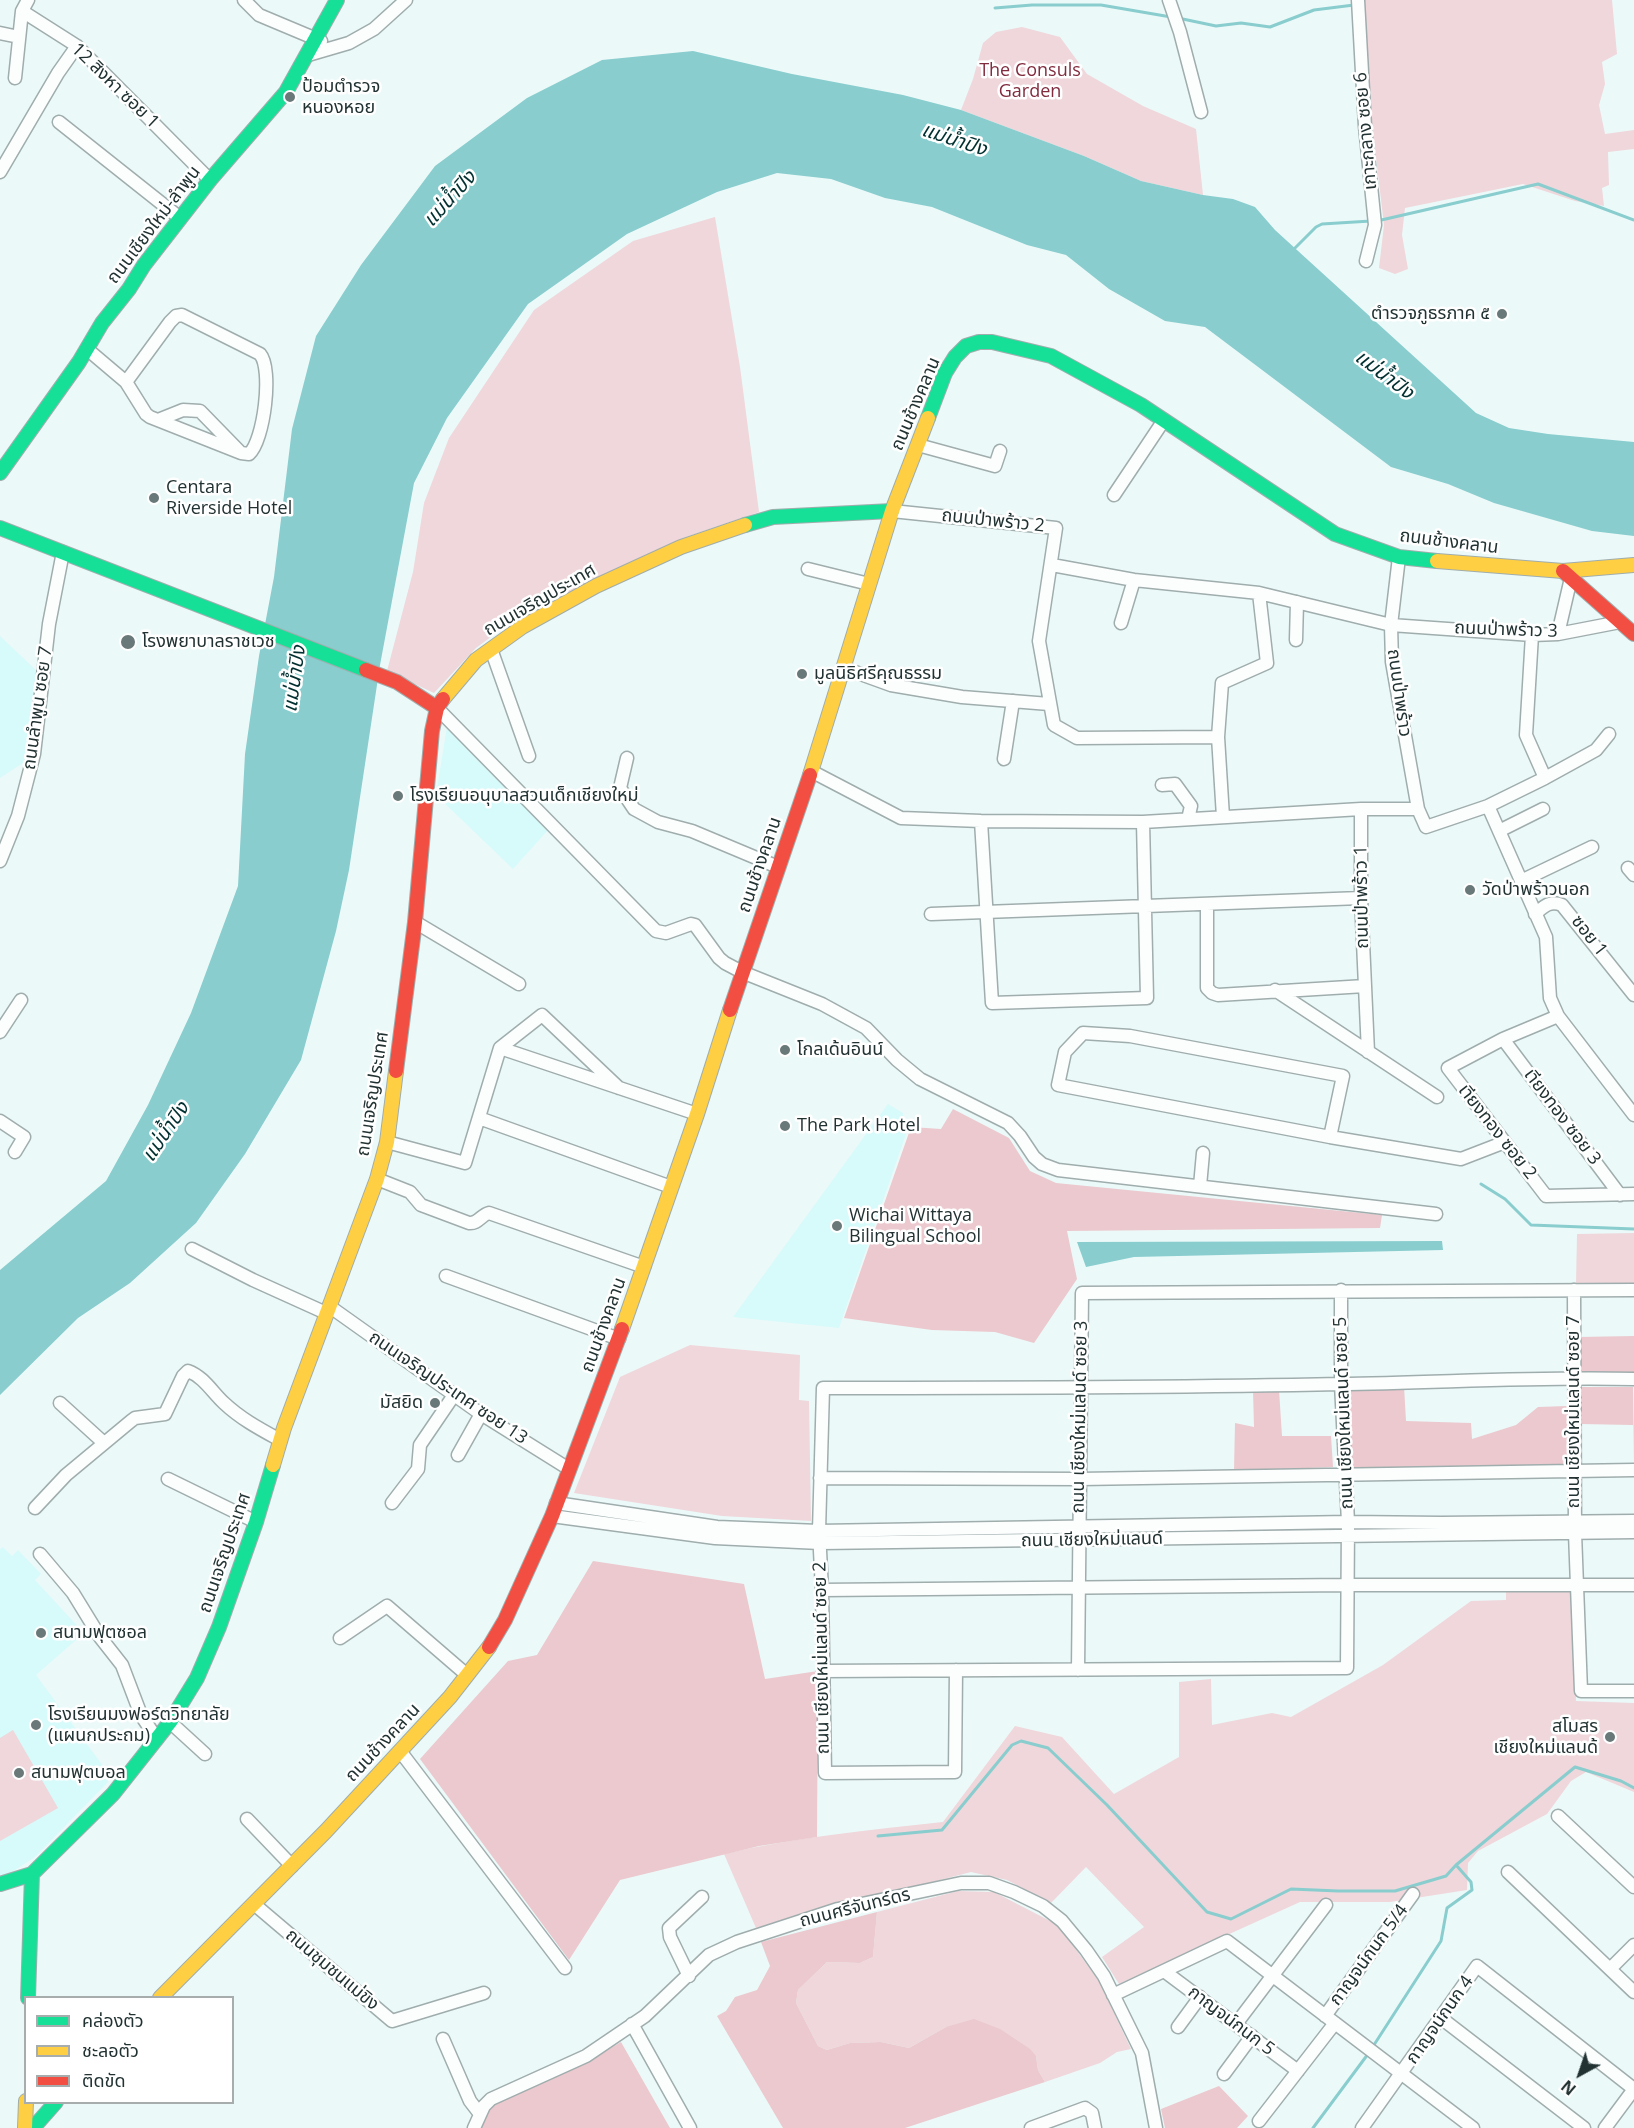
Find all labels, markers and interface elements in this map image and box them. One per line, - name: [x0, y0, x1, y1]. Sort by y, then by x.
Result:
- street label: 12 สิงหา ซอย 1: [67, 39, 163, 133]
- park label: The Consuls Garden: [979, 60, 1081, 103]
- street label: เกาะกลาง ซอย 6: [1350, 71, 1382, 191]
- place label: ป้อมตำรวจ หนองหอย: [302, 76, 380, 118]
- marker: ป้อมตำรวจ หนองหอย: [283, 90, 297, 104]
- water label: แม่น้ำปิง: [918, 118, 990, 162]
- street label: ถนนเชียงใหม่-ลำพูน: [103, 162, 205, 288]
- water label: แม่น้ำปิง: [419, 166, 481, 232]
- place label: ตำรวจภูธรภาค ๕: [1371, 303, 1490, 325]
- marker: ตำรวจภูธรภาค ๕: [1495, 307, 1509, 321]
- water label: แม่น้ำปิง: [1350, 345, 1418, 405]
- street label: ถนนช้างคลาน: [887, 354, 945, 454]
- place label: Centara Riverside Hotel: [166, 477, 292, 520]
- marker: Centara Riverside Hotel: [147, 491, 161, 505]
- street label: ถนนป่าพร้าว 2: [940, 505, 1046, 537]
- street label: ถนนช้างคลาน: [1398, 525, 1500, 559]
- street label: ถนนเจริญประเทศ: [480, 559, 600, 641]
- street label: ถนนป่าพร้าว 3: [1454, 617, 1558, 643]
- place label: โรงพยาบาลราชเวช: [142, 631, 275, 653]
- marker: โรงพยาบาลราชเวช: [119, 633, 137, 651]
- water label: แม่น้ำปิง: [278, 644, 312, 714]
- street label: ถนนลำพูน ซอย 7: [19, 645, 57, 771]
- street label: ถนนป่าพร้าว: [1382, 648, 1416, 738]
- place label: มูลนิธิศรีคุณธรรม: [814, 663, 942, 685]
- marker: มูลนิธิศรีคุณธรรม: [795, 667, 809, 681]
- place label: โรงเรียนอนุบาลสวนเด็กเชียงใหม่: [410, 785, 639, 807]
- marker: โรงเรียนอนุบาลสวนเด็กเชียงใหม่: [391, 789, 405, 803]
- street label: ถนนช้างคลาน: [734, 814, 786, 916]
- street label: ถนนป่าพร้าว 1: [1350, 845, 1374, 949]
- place label: วัดป่าพร้าวนอก: [1482, 879, 1590, 901]
- marker: วัดป่าพร้าวนอก: [1463, 883, 1477, 897]
- street label: ซอย 1: [1566, 911, 1612, 961]
- street label: ถนนเจริญประเทศ: [352, 1030, 394, 1158]
- place label: โกลเด้นอินน์: [797, 1039, 883, 1061]
- marker: โกลเด้นอินน์: [778, 1043, 792, 1057]
- street label: เาียงทอง ซอย 3: [1519, 1065, 1605, 1169]
- street label: เาียงทอง ซอย 2: [1453, 1080, 1541, 1184]
- water label: แม่น้ำปิง: [137, 1098, 195, 1166]
- place label: The Park Hotel: [797, 1115, 920, 1137]
- marker: The Park Hotel: [778, 1119, 792, 1133]
- place label: Wichai Wittaya Bilingual School: [849, 1205, 981, 1248]
- marker: Wichai Wittaya Bilingual School: [830, 1219, 844, 1233]
- street label: ถนนช้างคลาน: [577, 1275, 631, 1375]
- street label: ถนน เชียงใหม่แลนด์ ซอย 5: [1330, 1316, 1358, 1510]
- street label: ถนน เชียงใหม่แลนด์ ซอย 7: [1563, 1316, 1585, 1508]
- street label: ถนน เชียงใหม่แลนด์ ซอย 3: [1068, 1320, 1092, 1514]
- street label: ถนนเจริญประเทศ ซอย 13: [365, 1327, 531, 1449]
- place label: มัสยิด: [380, 1392, 423, 1414]
- marker: มัสยิด: [428, 1396, 442, 1410]
- street label: ถนนเจริญประเทศ: [194, 1490, 256, 1616]
- street label: ถนน เชียงใหม่แลนด์: [1021, 1528, 1163, 1552]
- street label: ถนน เชียงใหม่แลนด์ ซอย 2: [810, 1561, 834, 1755]
- place label: สนามฟุตซอล: [53, 1622, 147, 1644]
- marker: สนามฟุตซอล: [34, 1626, 48, 1640]
- street label: ถนนช้างคลาน: [341, 1699, 425, 1787]
- place label: โรงเรียนมงฟอร์ตวิทยาลัย (แผนกประถม): [48, 1704, 230, 1746]
- place label: สโมสร เชียงใหม่แลนด้: [1493, 1716, 1598, 1758]
- marker: โรงเรียนมงฟอร์ตวิทยาลัย (แผนกประถม): [29, 1718, 43, 1732]
- marker: สโมสร เชียงใหม่แลนด้: [1603, 1730, 1617, 1744]
- place label: สนามฟุตบอล: [31, 1762, 126, 1784]
- marker: สนามฟุตบอล: [12, 1766, 26, 1780]
- street label: ถนนศรีจันทร์ดร: [797, 1884, 913, 1932]
- street label: กาญจน์กนก 5/4: [1325, 1900, 1413, 2010]
- street label: ถนนชุมชนแม่ขิง: [281, 1925, 383, 2015]
- street label: กาญจน์กนก 4: [1402, 1972, 1478, 2068]
- street label: กาญจน์กนก 5: [1183, 1981, 1279, 2061]
- legend: [24, 1996, 234, 2104]
- text: คล่องตัว: [82, 2008, 144, 2032]
- text: ชะลอตัว: [82, 2038, 139, 2062]
- north arrow: [1550, 2044, 1610, 2104]
- text: ติดขัด: [82, 2068, 125, 2092]
- text: N: [1556, 2075, 1580, 2100]

